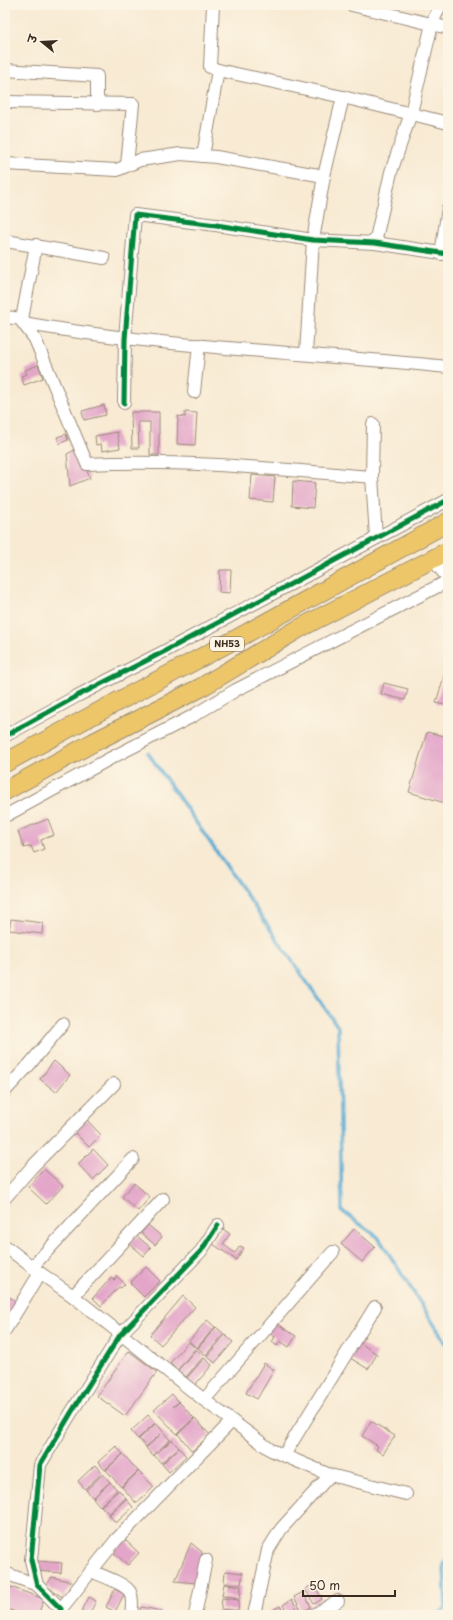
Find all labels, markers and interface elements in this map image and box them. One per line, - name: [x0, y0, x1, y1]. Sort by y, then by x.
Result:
- north arrow: [22, 22, 62, 62]
- text: उ: [22, 31, 42, 46]
- road number: NH53: [210, 637, 244, 651]
- scale bar: [303, 1572, 395, 1598]
- text: 50 m: [309, 1576, 340, 1594]

